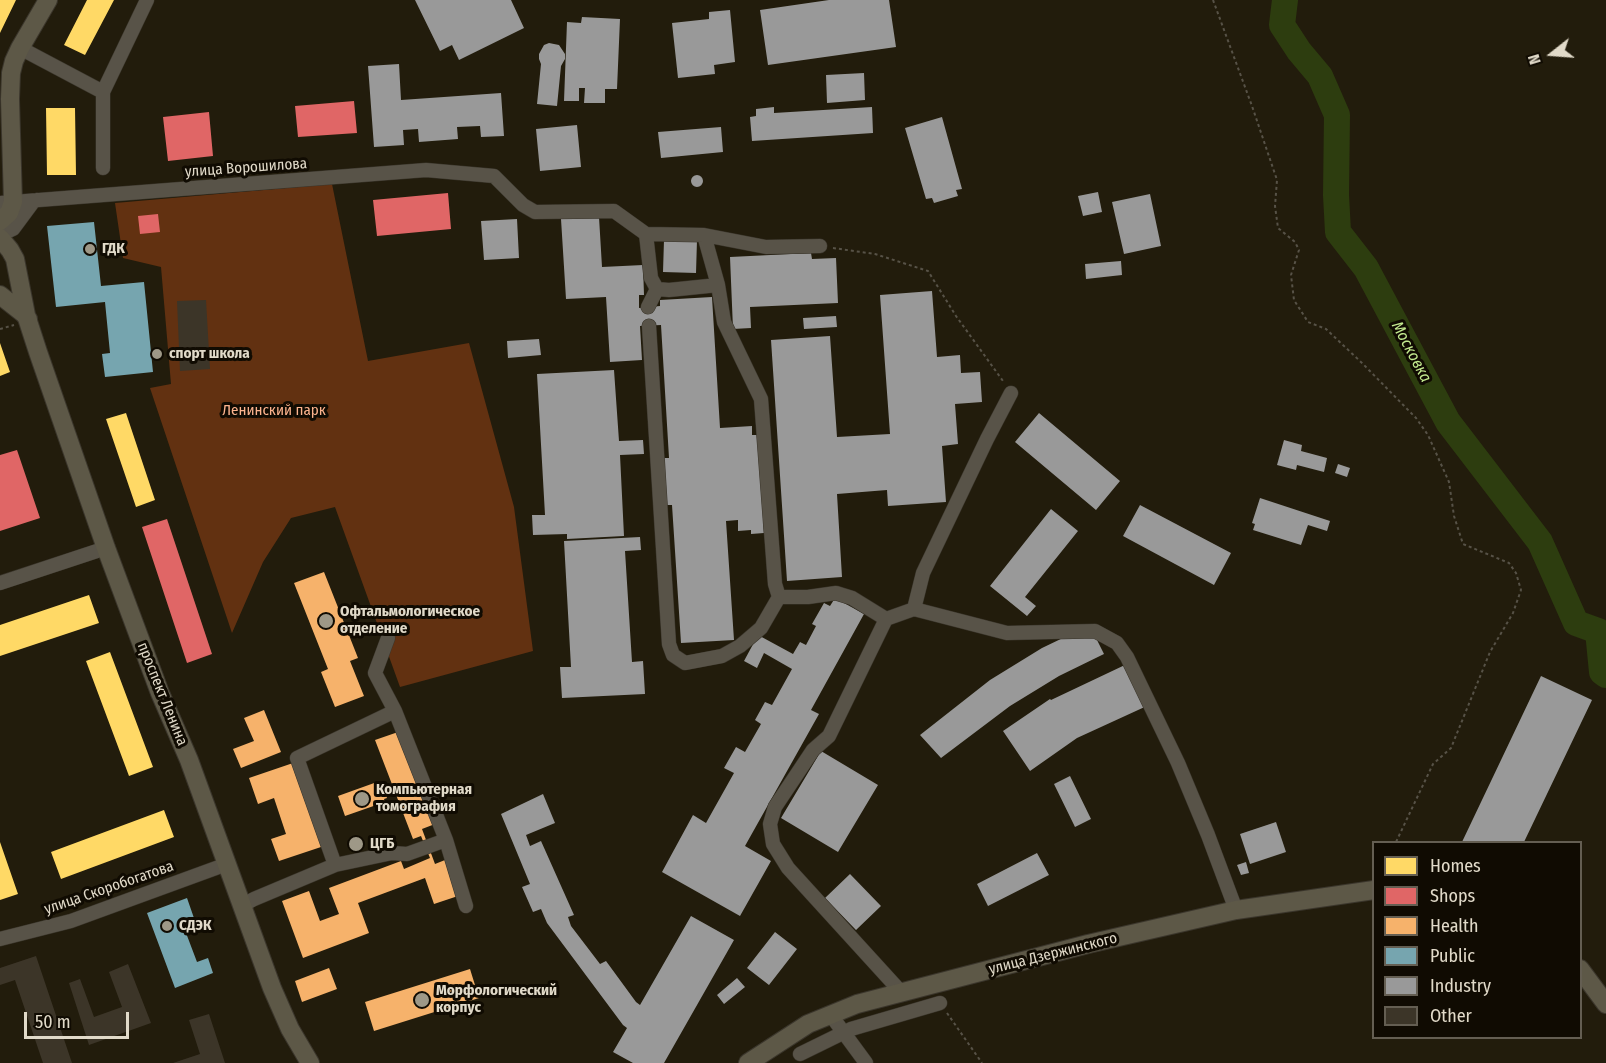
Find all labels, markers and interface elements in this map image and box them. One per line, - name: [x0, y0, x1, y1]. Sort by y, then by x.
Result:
- north arrow: [1522, 24, 1582, 84]
- text: N: [1524, 52, 1545, 67]
- street label: улица Ворошилова: [184, 155, 308, 181]
- place label: ГДК: [102, 240, 125, 258]
- marker: ГДК: [83, 242, 97, 256]
- water label: Московка: [1387, 318, 1435, 386]
- place label: спорт школа: [169, 345, 250, 363]
- marker: спорт школа: [150, 347, 164, 361]
- park label: Ленинский парк: [222, 402, 326, 420]
- place label: Офтальмологическое отделение: [340, 603, 480, 638]
- marker: Офтальмологическое отделение: [317, 612, 335, 630]
- street label: проспект Ленина: [133, 640, 191, 748]
- place label: Компьютерная томография: [376, 781, 472, 816]
- marker: Компьютерная томография: [353, 790, 371, 808]
- marker: ЦГБ: [347, 835, 365, 853]
- place label: ЦГБ: [370, 835, 394, 853]
- legend: [1372, 841, 1582, 1039]
- text: Homes: [1430, 855, 1481, 877]
- street label: улица Скоробогатова: [42, 857, 176, 919]
- text: Shops: [1430, 885, 1475, 907]
- text: Health: [1430, 915, 1478, 937]
- place label: СДЭК: [179, 917, 212, 935]
- marker: СДЭК: [160, 919, 174, 933]
- street label: улица Дзержинского: [987, 929, 1119, 979]
- text: Public: [1430, 945, 1475, 967]
- text: Industry: [1430, 975, 1491, 997]
- place label: Морфологический корпус: [436, 982, 557, 1017]
- marker: Морфологический корпус: [413, 991, 431, 1009]
- scale bar: [27, 1000, 132, 1038]
- text: Other: [1430, 1005, 1472, 1027]
- text: 50 m: [35, 1011, 71, 1033]

